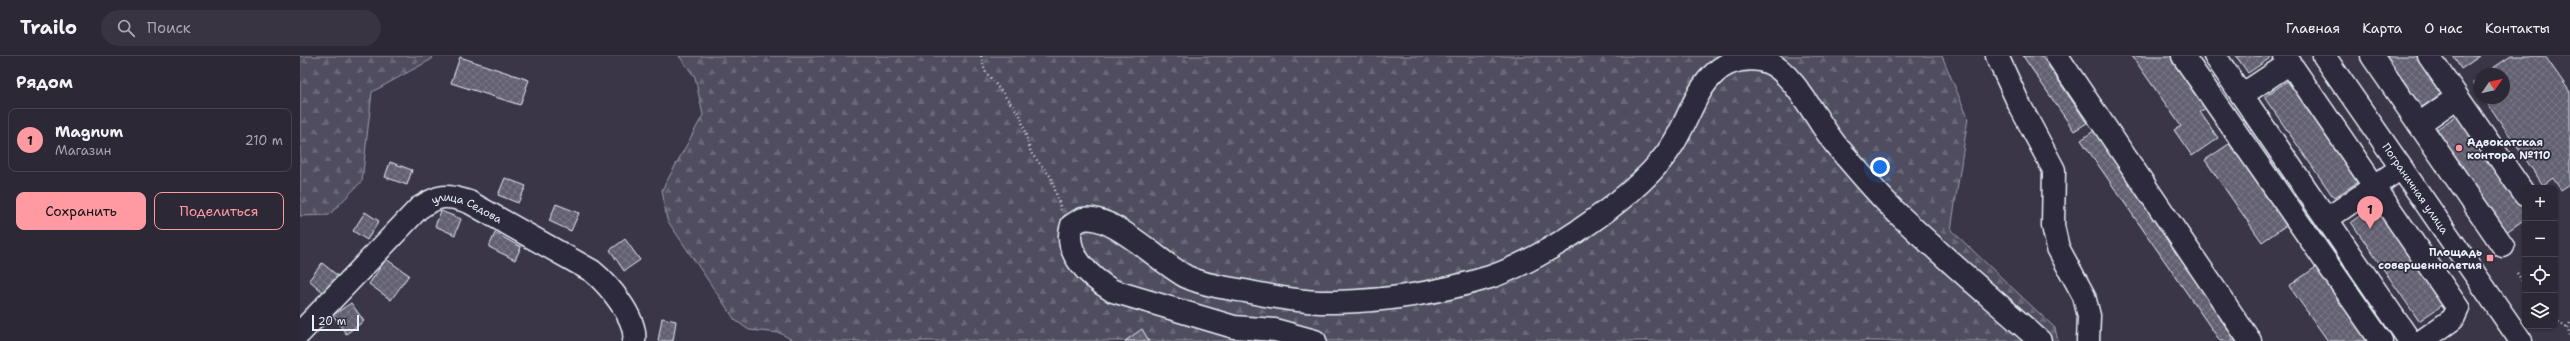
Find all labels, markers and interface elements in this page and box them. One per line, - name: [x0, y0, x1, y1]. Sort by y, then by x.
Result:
- search box: [101, 10, 381, 46]
- text: Trailo: [20, 15, 77, 40]
- icon: search: [115, 17, 137, 39]
- text: Поиск: [147, 18, 191, 38]
- text: Главная: [2286, 19, 2340, 37]
- text: Карта: [2362, 19, 2402, 37]
- text: О нас: [2424, 19, 2463, 37]
- text: Контакты: [2485, 19, 2550, 37]
- north arrow: [2474, 68, 2510, 104]
- text: Рядом: [16, 71, 73, 93]
- text: Magnum: [55, 122, 123, 142]
- text: 1: [27, 132, 33, 149]
- text: 210 m: [245, 132, 283, 149]
- place label: Адвокатская контора №110: [2467, 135, 2551, 163]
- street label: Пограничная улица: [2378, 140, 2452, 237]
- text: Магазин: [55, 142, 111, 159]
- marker: Адвокатская контора №110: [2454, 143, 2464, 153]
- your location: [1870, 157, 1890, 177]
- map controls: [2522, 185, 2558, 329]
- button: +: [2522, 185, 2558, 221]
- street label: улица Седова: [429, 190, 505, 227]
- button: Сохранить: [16, 192, 146, 230]
- button: Поделиться: [154, 192, 284, 230]
- pin: 1: [2357, 196, 2383, 229]
- button: −: [2522, 221, 2558, 257]
- place label: Площадь совершеннолетия: [2378, 245, 2482, 273]
- marker: Площадь совершеннолетия: [2485, 253, 2495, 263]
- button: locate: [2522, 257, 2558, 293]
- button: layers: [2522, 293, 2558, 329]
- scale bar: [312, 313, 359, 332]
- text: 20 m: [318, 314, 346, 329]

